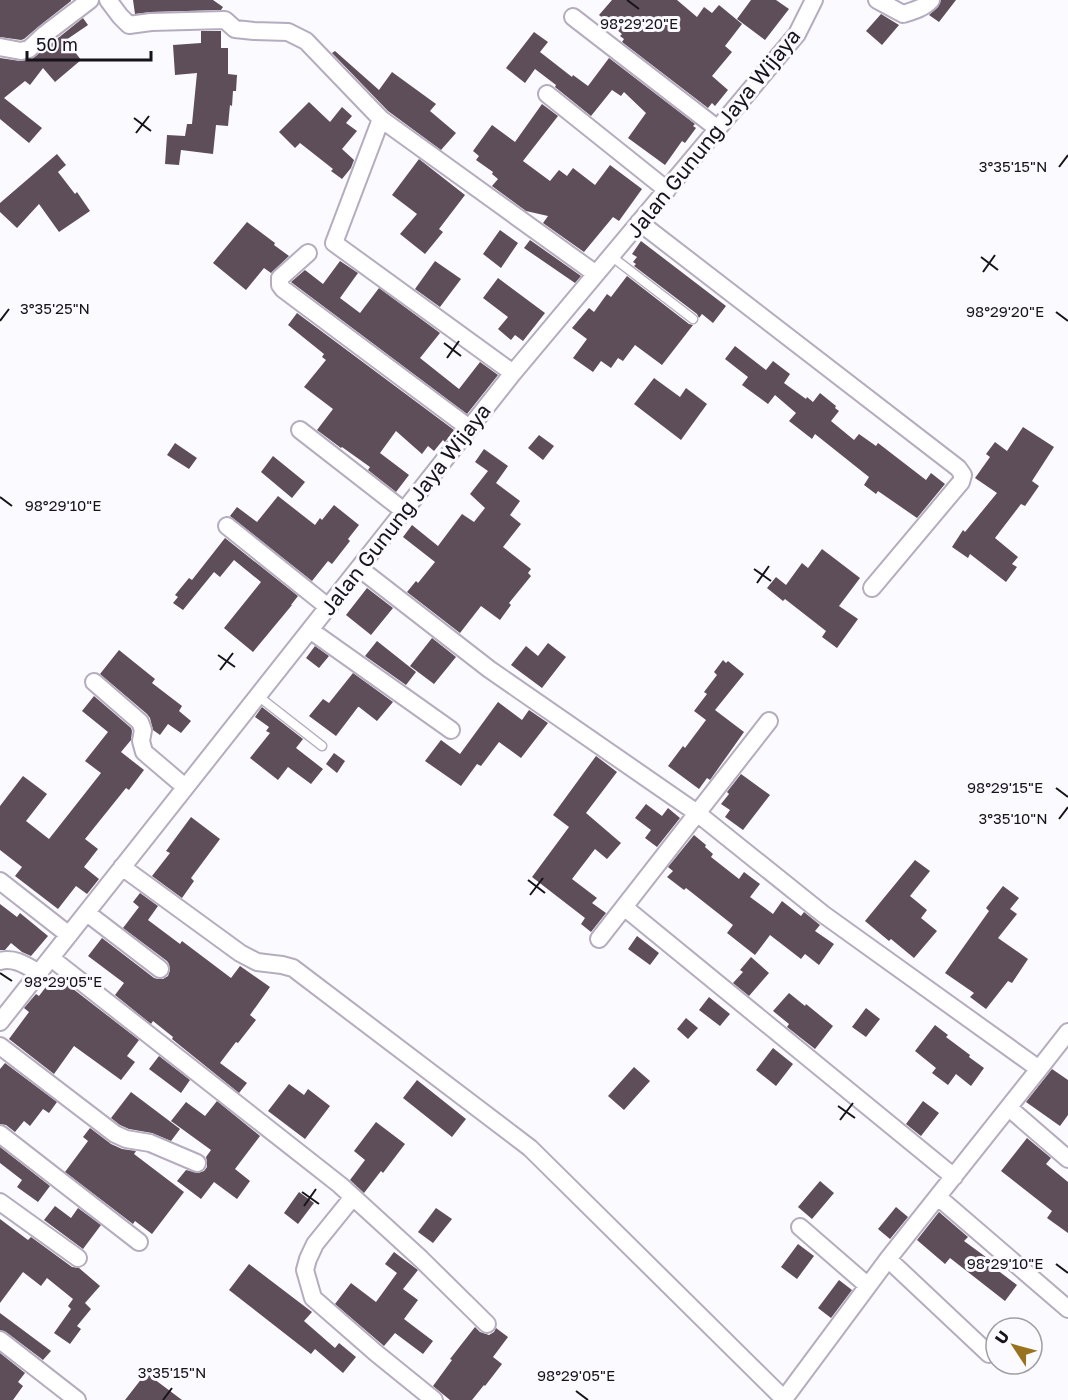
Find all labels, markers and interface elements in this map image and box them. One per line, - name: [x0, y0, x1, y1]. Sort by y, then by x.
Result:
- text: 98°29'20"E: [600, 14, 678, 32]
- street label: Jalan Gunung Jaya Wijaya: [621, 23, 805, 243]
- scale bar: [27, 24, 152, 62]
- text: 50 m: [36, 33, 78, 55]
- text: 3°35'15"N: [979, 157, 1047, 175]
- text: 3°35'25"N: [20, 299, 90, 317]
- text: 98°29'20"E: [966, 302, 1044, 320]
- street label: Jalan Gunung Jaya Wijaya: [314, 398, 496, 620]
- text: 98°29'10"E: [25, 496, 101, 514]
- text: 98°29'15"E: [967, 778, 1043, 796]
- text: 3°35'10"N: [978, 809, 1048, 827]
- text: 98°29'05"E: [24, 972, 102, 990]
- text: 98°29'10"E: [967, 1254, 1043, 1272]
- north arrow: [984, 1316, 1044, 1376]
- text: U: [990, 1327, 1013, 1348]
- text: 3°35'15"N: [138, 1363, 206, 1381]
- text: 98°29'05"E: [537, 1366, 615, 1384]

